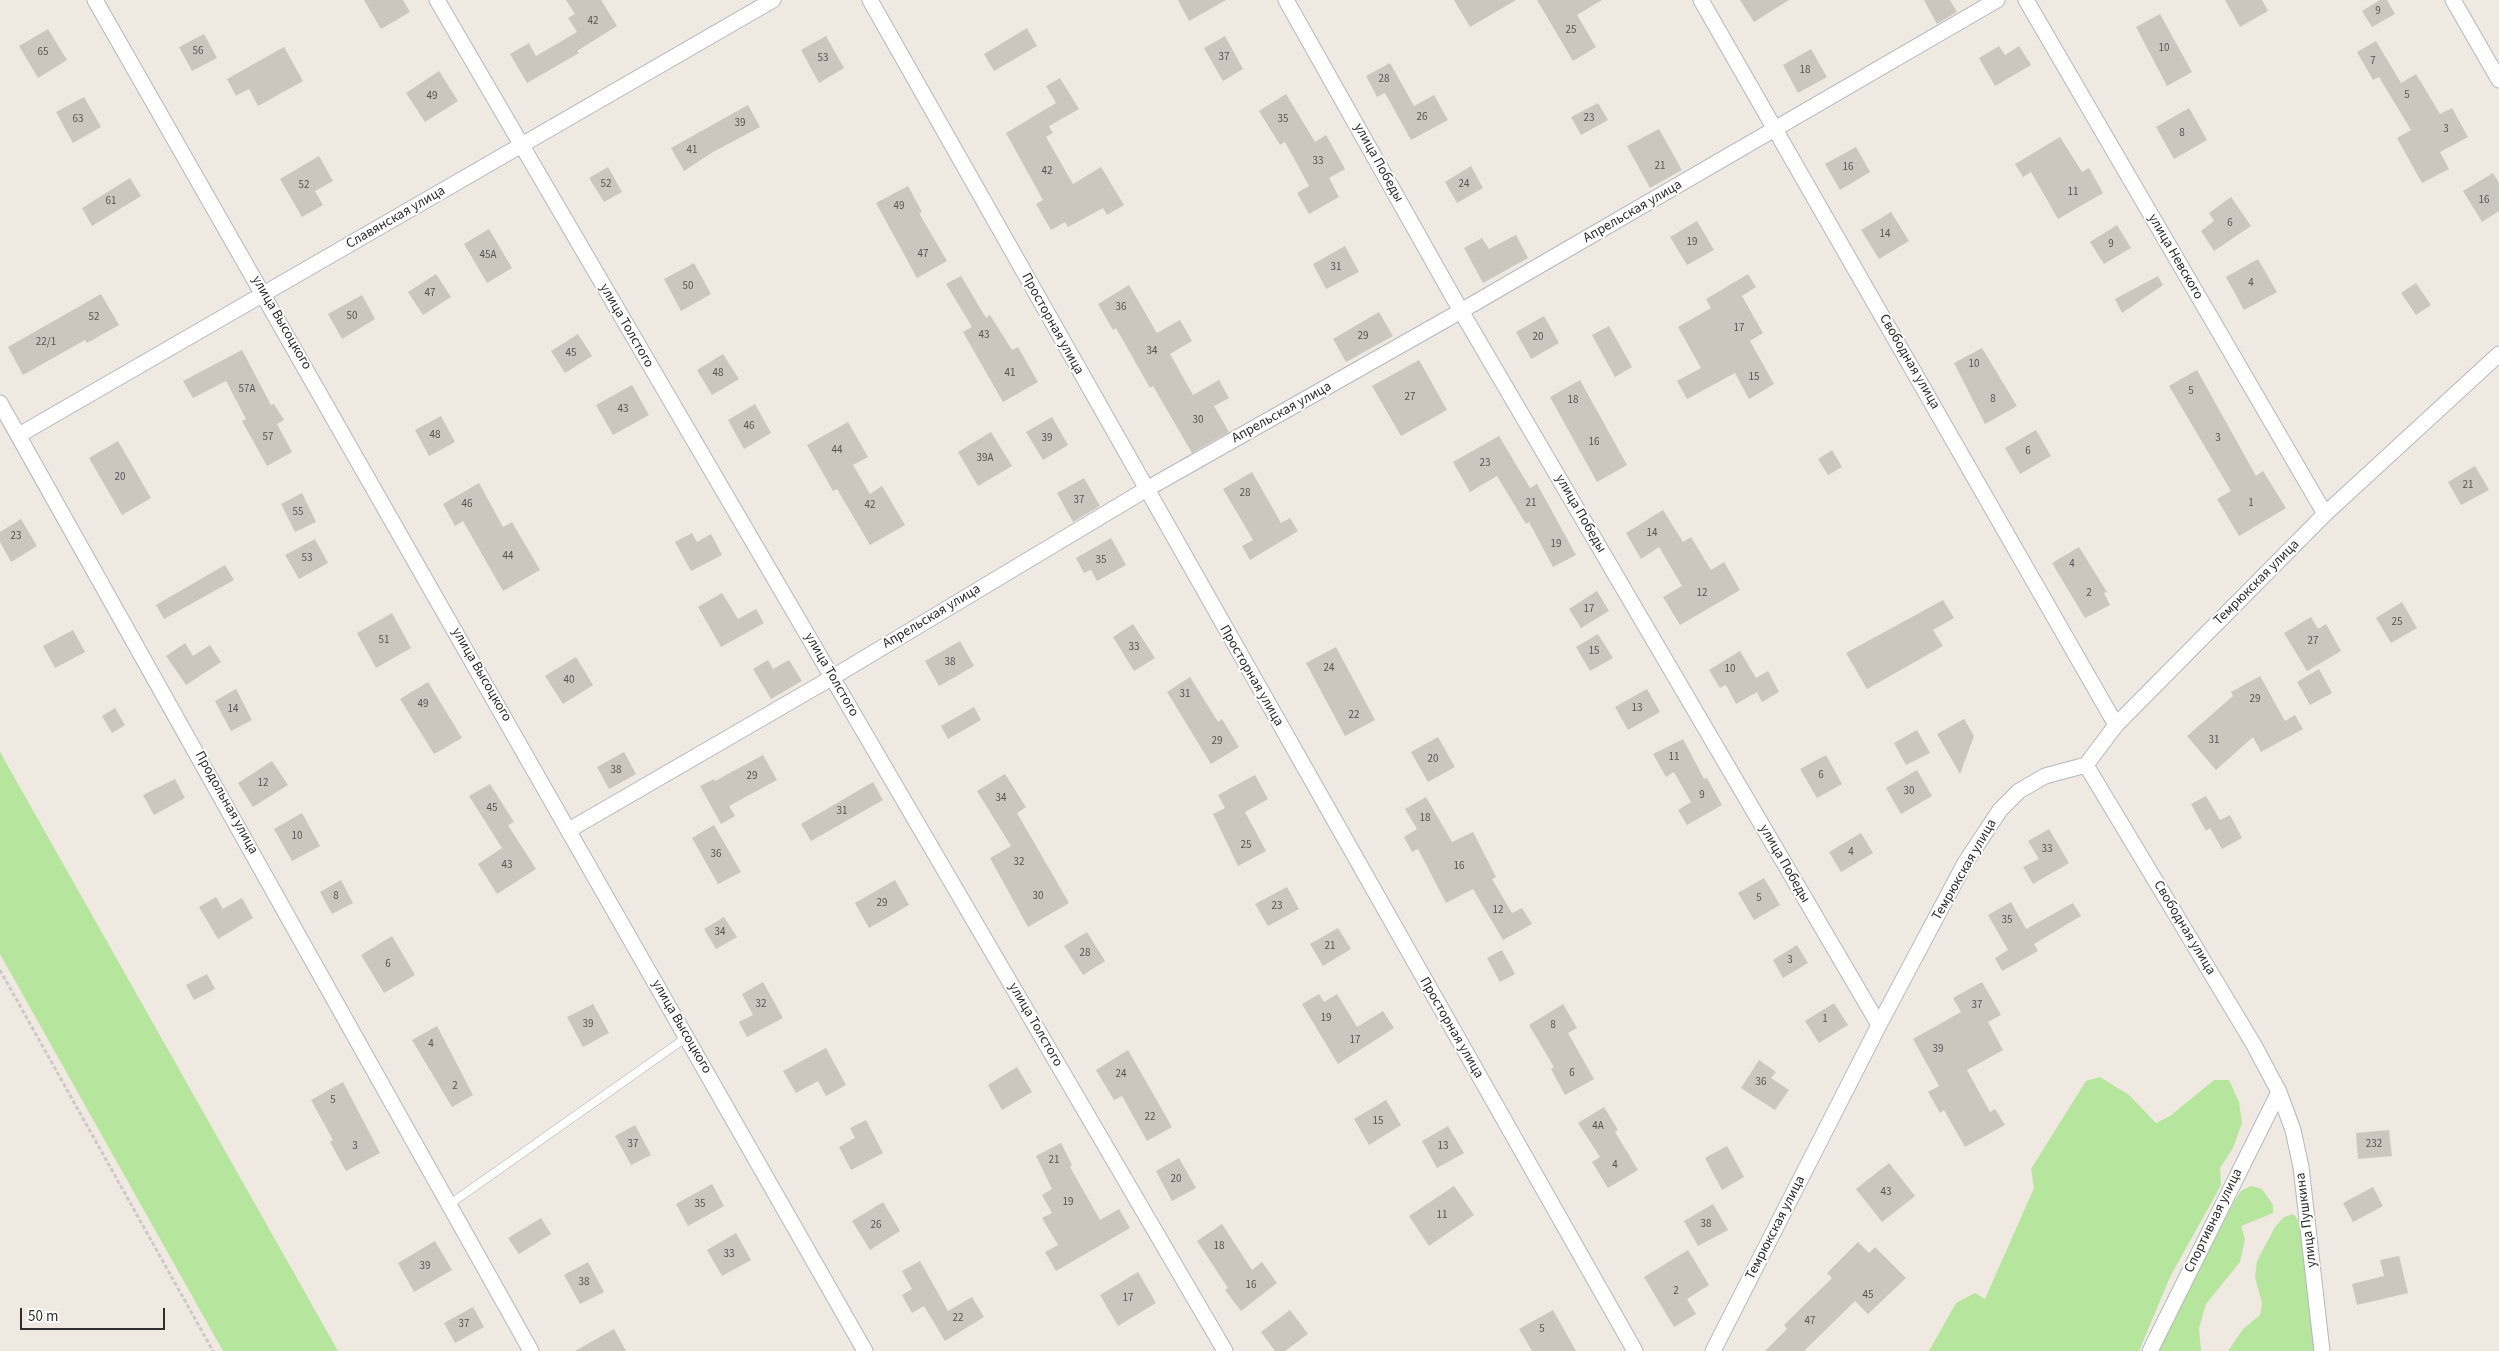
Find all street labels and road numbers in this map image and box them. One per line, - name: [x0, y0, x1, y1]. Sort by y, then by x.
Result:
- street label: улица Победы: [1349, 121, 1407, 205]
- street label: Апрельская улица: [1581, 177, 1685, 247]
- street label: Славянская улица: [343, 183, 449, 253]
- street label: улица Невского: [2144, 211, 2206, 303]
- street label: Просторная улица: [1017, 270, 1087, 378]
- street label: улица Высоцкого: [247, 273, 315, 373]
- street label: улица Толстого: [595, 281, 657, 371]
- street label: Свободная улица: [1875, 311, 1943, 413]
- street label: Апрельская улица: [1229, 379, 1335, 447]
- street label: улица Победы: [1551, 472, 1609, 556]
- street label: Темрюкская улица: [2211, 537, 2303, 629]
- street label: Апрельская улица: [880, 581, 984, 653]
- street label: Просторная улица: [1215, 622, 1287, 730]
- street label: улица Высоцкого: [447, 625, 515, 725]
- street label: улица Толстого: [800, 630, 862, 720]
- street label: Продольная улица: [191, 748, 261, 858]
- street label: Темрюкская улица: [1929, 816, 2001, 924]
- street label: улица Победы: [1755, 822, 1813, 906]
- street label: Свободная улица: [2149, 878, 2219, 978]
- street label: Просторная улица: [1415, 974, 1487, 1082]
- street label: улица Высоцкого: [647, 977, 715, 1077]
- street label: улица Толстого: [1004, 980, 1066, 1070]
- street label: Спортивная улица: [2181, 1166, 2247, 1276]
- street label: улица Пушкина: [2293, 1172, 2321, 1268]
- street label: Темрюкская улица: [1743, 1173, 1809, 1283]

